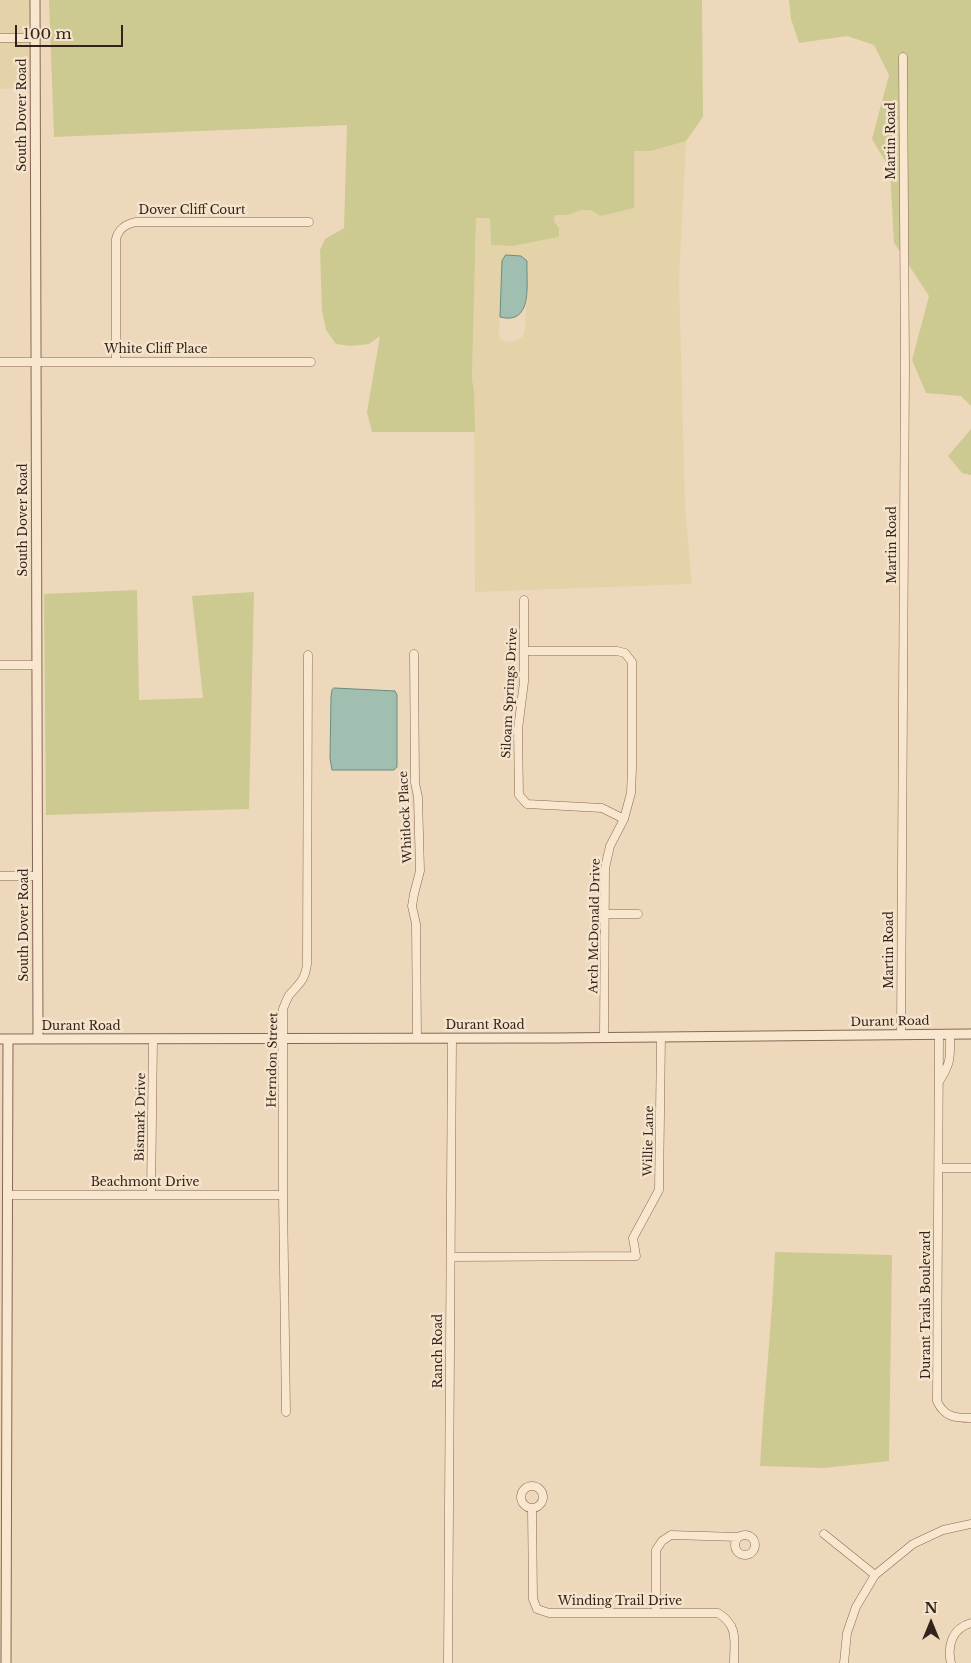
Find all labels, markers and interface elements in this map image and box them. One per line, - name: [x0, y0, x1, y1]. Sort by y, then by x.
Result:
- scale bar: [18, 15, 125, 47]
- text: 100 m: [23, 24, 72, 43]
- street label: South Dover Road: [16, 58, 30, 172]
- street label: Martin Road: [885, 102, 899, 180]
- street label: Dover Cliff Court: [139, 204, 245, 218]
- street label: White Cliff Place: [104, 343, 208, 357]
- street label: South Dover Road: [17, 463, 31, 577]
- street label: Martin Road: [886, 506, 900, 584]
- street label: Siloam Springs Drive: [499, 627, 521, 759]
- street label: Whitlock Place: [396, 771, 416, 863]
- street label: Arch McDonald Drive: [587, 858, 603, 994]
- street label: South Dover Road: [18, 868, 32, 982]
- street label: Martin Road: [883, 911, 897, 989]
- street label: Herndon Street: [265, 1012, 281, 1108]
- street label: Durant Road: [850, 1014, 930, 1030]
- street label: Durant Road: [445, 1019, 525, 1033]
- street label: Durant Road: [41, 1020, 121, 1034]
- street label: Bismark Drive: [133, 1072, 149, 1162]
- street label: Willie Lane: [641, 1105, 657, 1177]
- street label: Beachmont Drive: [91, 1176, 199, 1190]
- street label: Durant Trails Boulevard: [920, 1231, 934, 1379]
- street label: Ranch Road: [432, 1314, 446, 1388]
- street label: Winding Trail Drive: [558, 1595, 682, 1609]
- north arrow: [906, 1598, 956, 1648]
- text: N: [924, 1599, 938, 1617]

